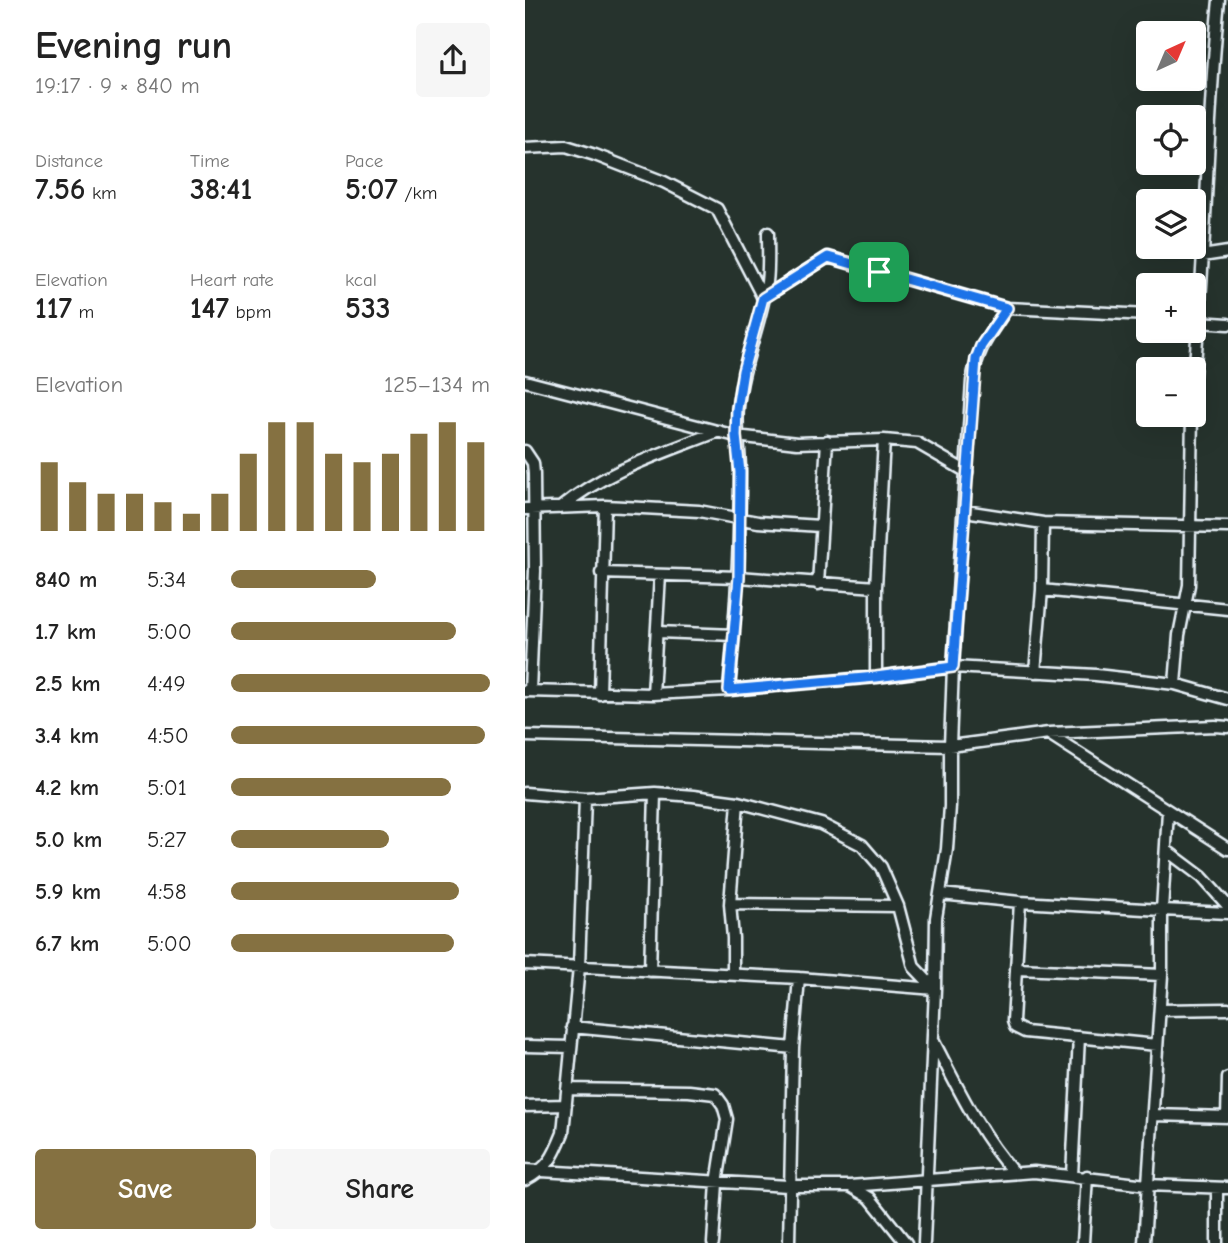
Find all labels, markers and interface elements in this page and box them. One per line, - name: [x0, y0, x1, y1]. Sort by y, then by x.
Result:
- north arrow: [1136, 21, 1206, 91]
- map controls: [1136, 21, 1206, 427]
- button: share: [416, 23, 490, 97]
- text: Evening run: [35, 24, 232, 68]
- text: 19:17 · 9 × 840 m: [35, 72, 200, 99]
- button: locate: [1136, 105, 1206, 175]
- text: Distance: [35, 150, 103, 172]
- text: Time: [190, 150, 229, 172]
- text: Pace: [345, 150, 383, 172]
- text: 7.56: [35, 172, 86, 207]
- text: 38:41: [190, 172, 252, 207]
- text: 5:07: [345, 172, 398, 207]
- text: km: [86, 182, 117, 204]
- text: /km: [398, 182, 437, 204]
- button: layers: [1136, 189, 1206, 259]
- pin: [849, 242, 909, 302]
- icon: arrive: [860, 253, 898, 291]
- text: Elevation: [35, 269, 108, 291]
- text: Heart rate: [190, 269, 274, 291]
- text: kcal: [345, 269, 377, 291]
- button: +: [1136, 273, 1206, 343]
- text: 117: [35, 291, 72, 326]
- text: 147: [190, 291, 229, 326]
- text: 533: [345, 291, 391, 326]
- text: m: [72, 301, 94, 323]
- text: bpm: [229, 301, 271, 323]
- button: −: [1136, 357, 1206, 427]
- text: Elevation: [35, 371, 123, 398]
- text: 125–134 m: [384, 371, 490, 398]
- text: 840 m: [35, 566, 97, 593]
- text: 5:34: [147, 566, 186, 593]
- text: 1.7 km: [35, 618, 96, 645]
- text: 5:00: [147, 618, 192, 645]
- text: 2.5 km: [35, 670, 101, 697]
- text: 4:49: [147, 670, 186, 697]
- text: 3.4 km: [35, 722, 99, 749]
- text: 4:50: [147, 722, 189, 749]
- text: 4.2 km: [35, 774, 99, 801]
- text: 5:01: [147, 774, 187, 801]
- text: 5.0 km: [35, 826, 102, 853]
- text: 5:27: [147, 826, 187, 853]
- text: 5.9 km: [35, 878, 101, 905]
- text: 4:58: [147, 878, 187, 905]
- text: 6.7 km: [35, 930, 99, 957]
- text: 5:00: [147, 930, 192, 957]
- button: Save: [35, 1149, 256, 1229]
- button: Share: [270, 1149, 490, 1229]

